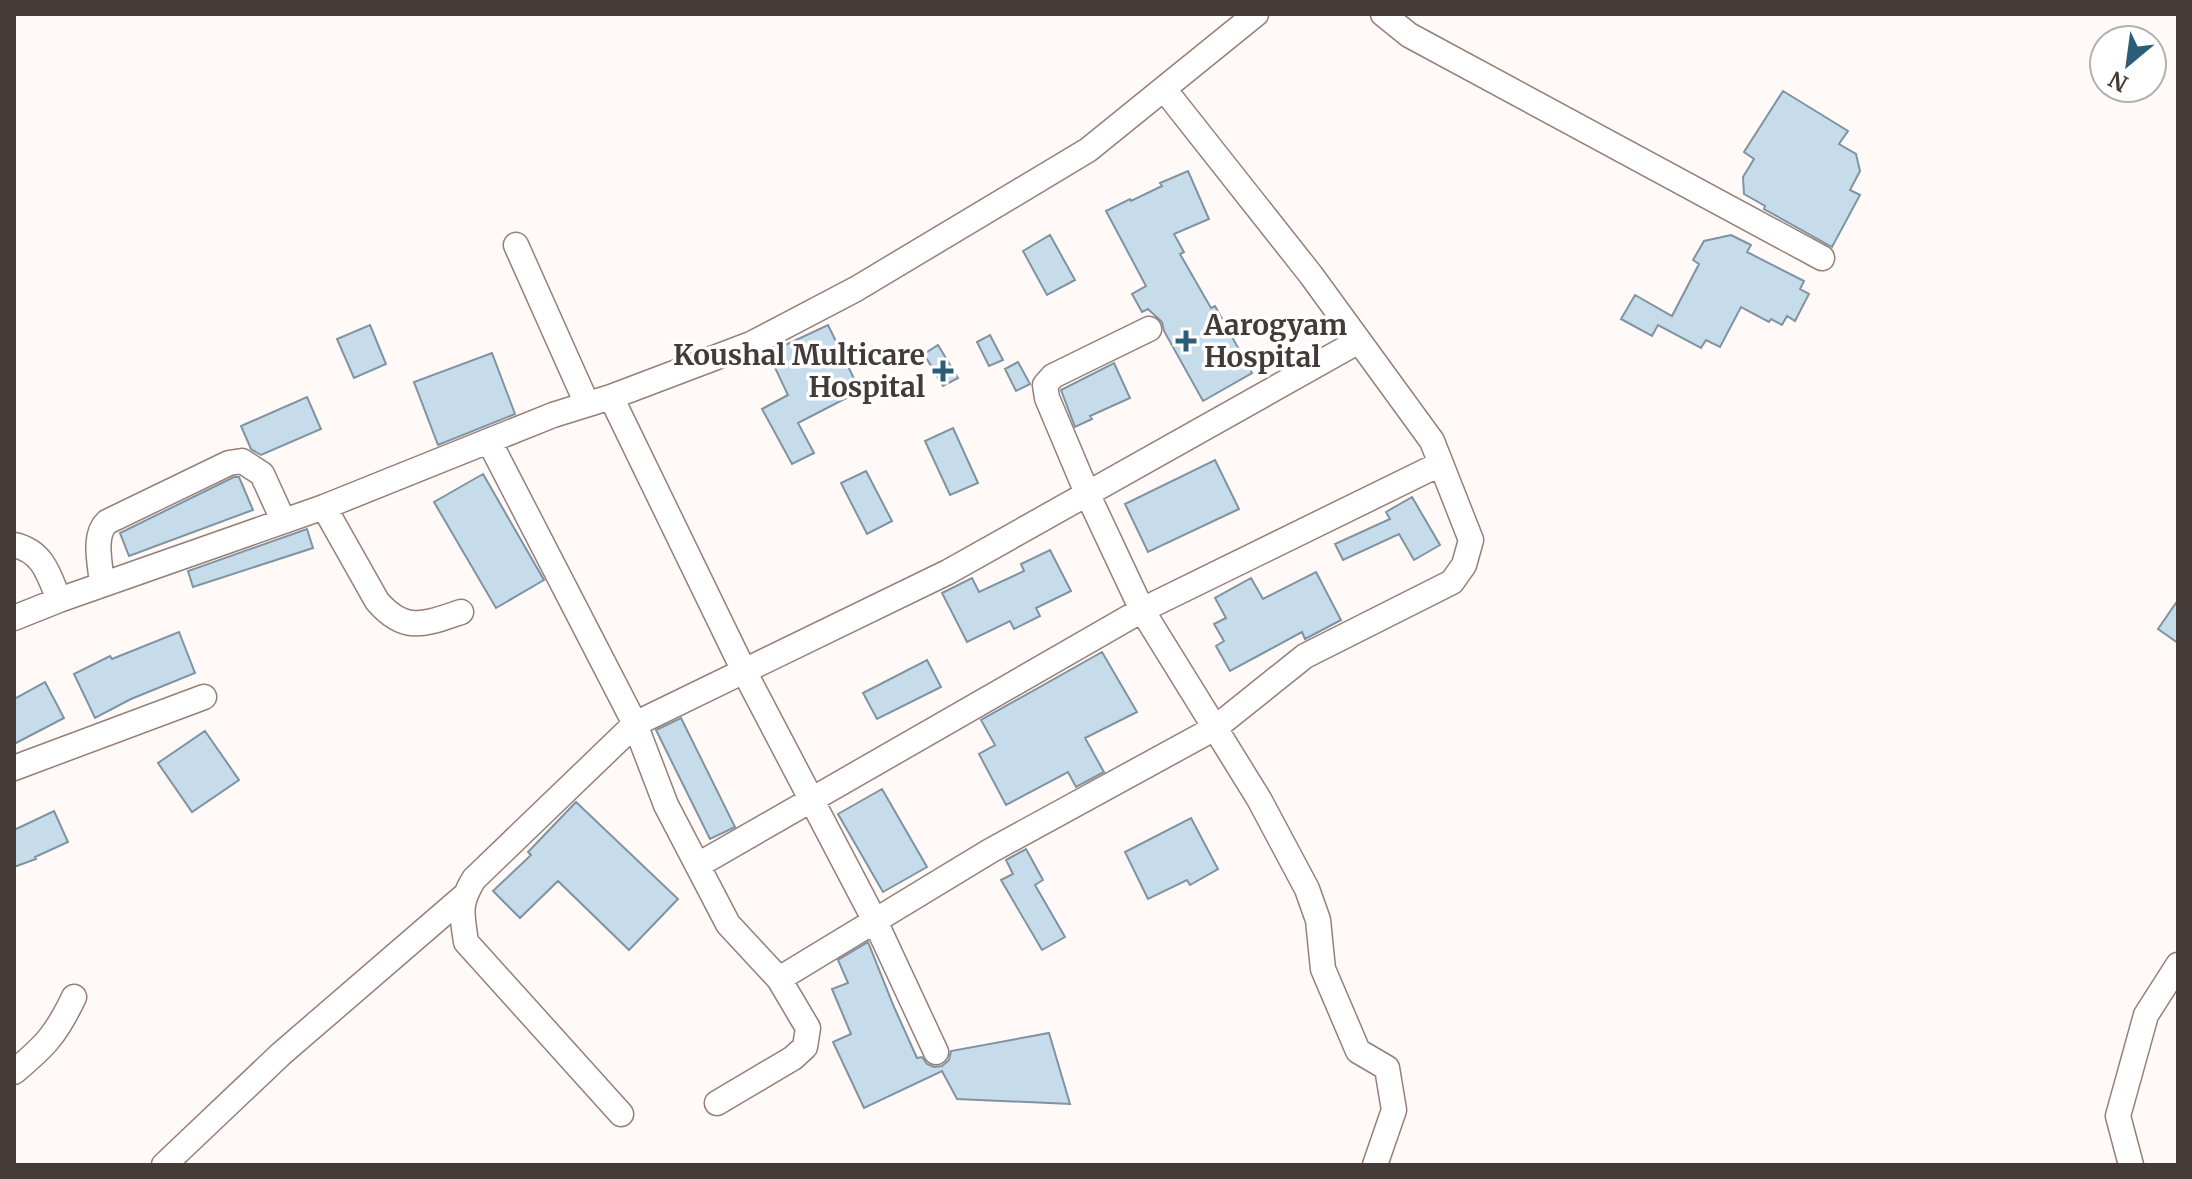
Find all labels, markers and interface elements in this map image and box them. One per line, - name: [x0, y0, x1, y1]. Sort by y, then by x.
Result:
- north arrow: [2088, 24, 2168, 104]
- text: N: [2103, 65, 2133, 98]
- place label: Aarogyam Hospital: [1203, 307, 1347, 375]
- marker: Aarogyam Hospital: [1175, 330, 1197, 352]
- place label: Koushal Multicare Hospital: [673, 337, 925, 405]
- marker: Koushal Multicare Hospital: [932, 360, 954, 382]

